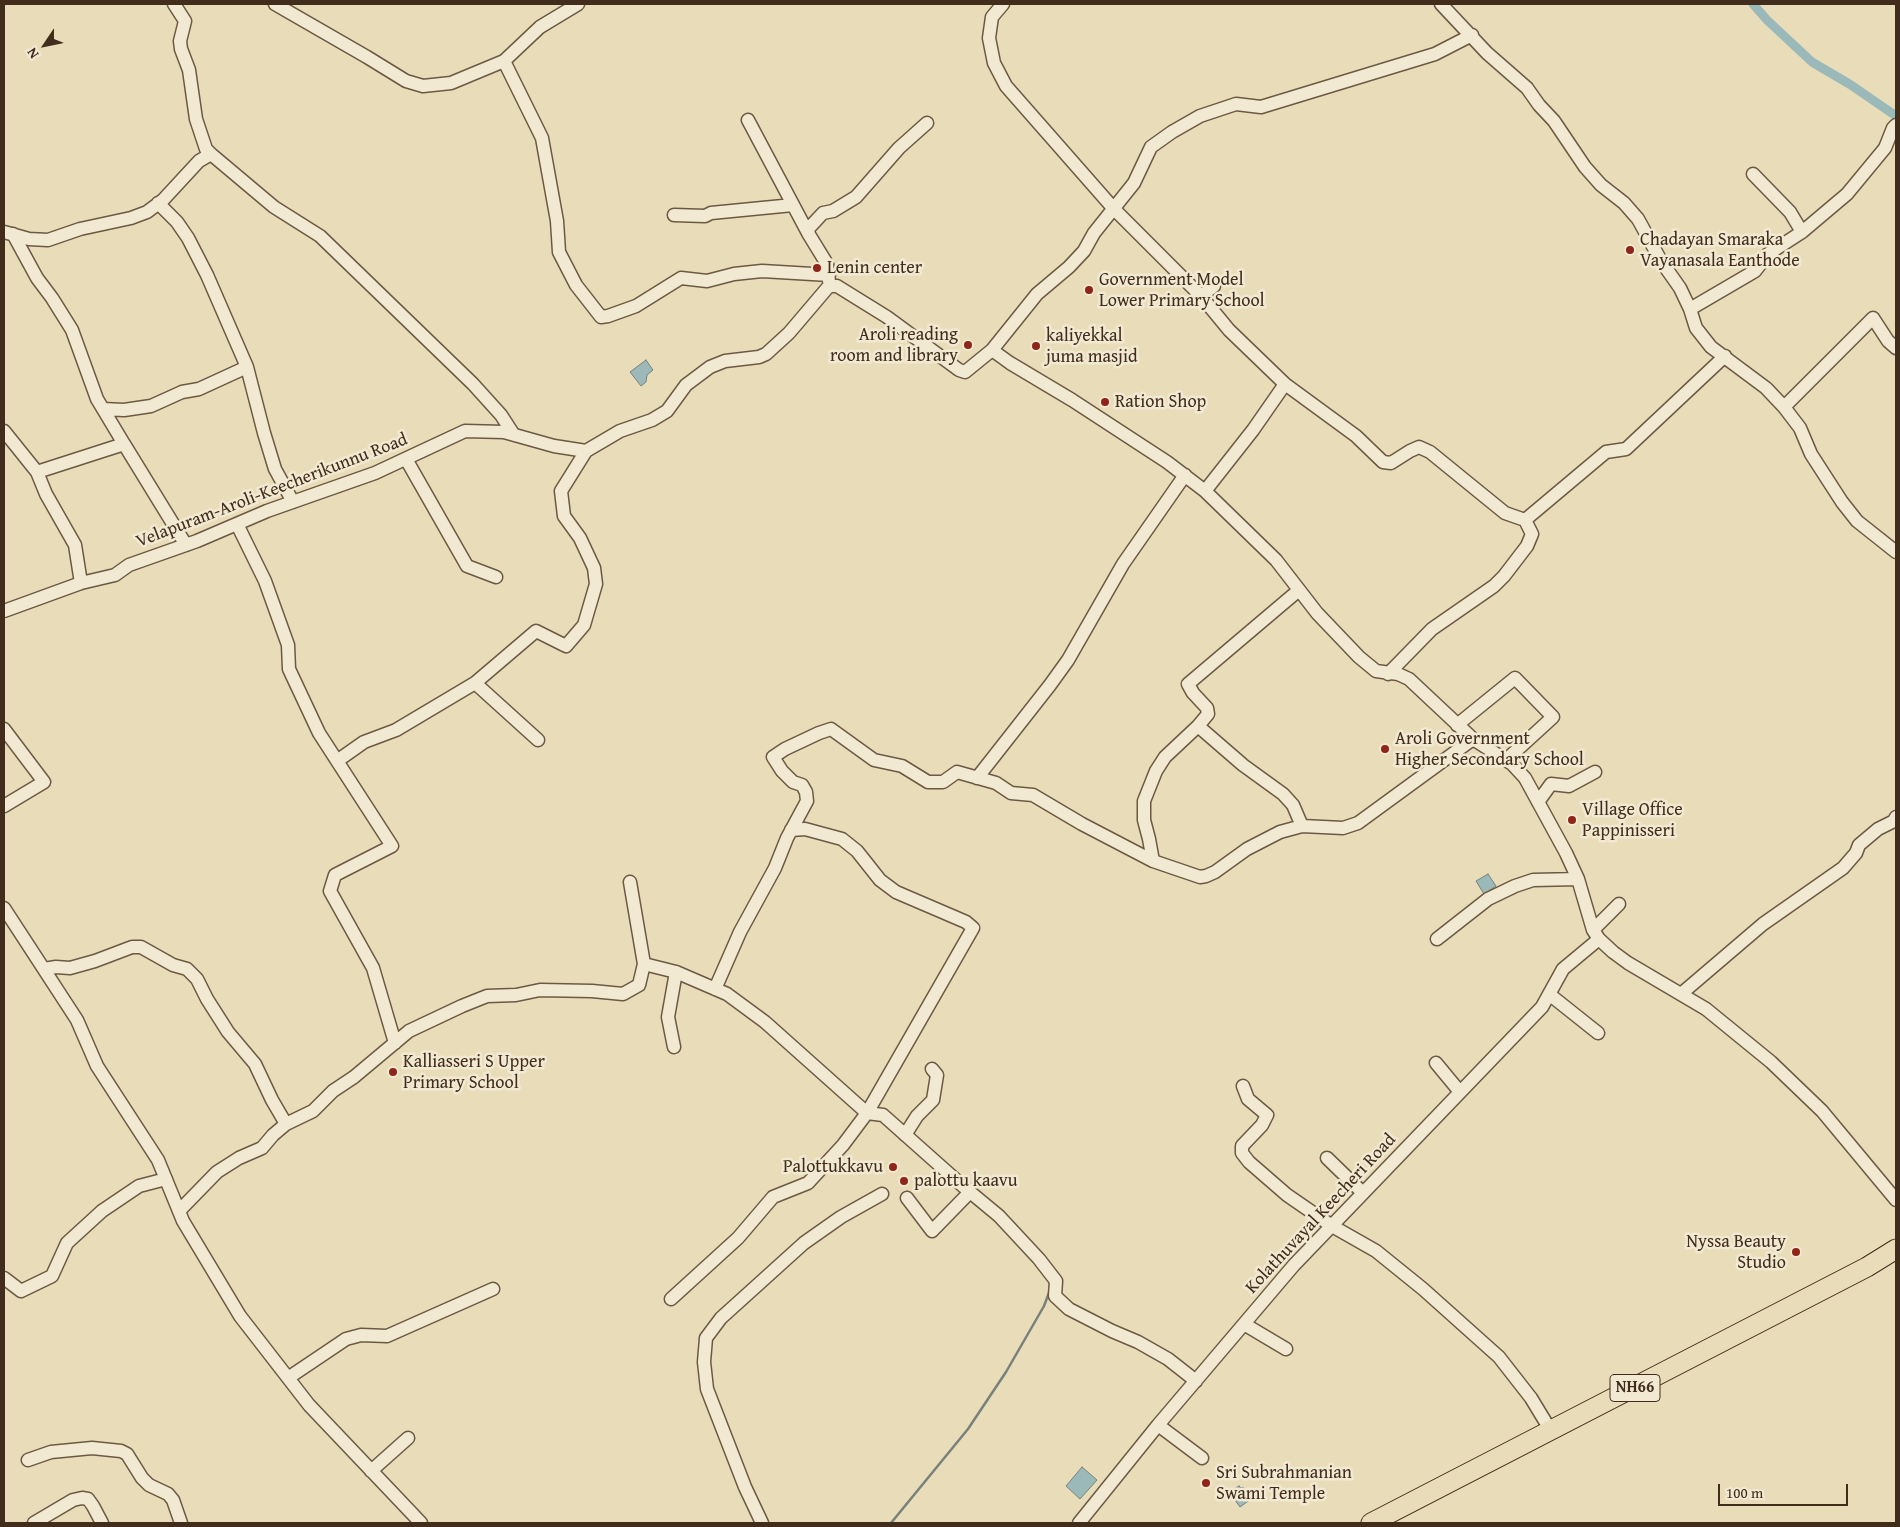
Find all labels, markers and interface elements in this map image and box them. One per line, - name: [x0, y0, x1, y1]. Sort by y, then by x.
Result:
- north arrow: [20, 20, 70, 70]
- text: N: [22, 44, 43, 63]
- place label: Chadayan Smaraka Vayanasala Eanthode: [1640, 229, 1800, 272]
- marker: Chadayan Smaraka Vayanasala Eanthode: [1624, 244, 1636, 256]
- place label: Lenin center: [827, 257, 922, 279]
- marker: Lenin center: [811, 262, 823, 274]
- place label: Government Model Lower Primary School: [1099, 269, 1265, 312]
- marker: Government Model Lower Primary School: [1083, 284, 1095, 296]
- place label: Aroli reading room and library: [830, 324, 958, 366]
- place label: kaliyekkal juma masjid: [1046, 325, 1138, 368]
- marker: Aroli reading room and library: [962, 339, 974, 351]
- marker: kaliyekkal juma masjid: [1030, 340, 1042, 352]
- place label: Ration Shop: [1115, 391, 1206, 413]
- marker: Ration Shop: [1099, 396, 1111, 408]
- street label: Velapuram-Aroli-Keecherikunnu Road: [133, 429, 411, 553]
- place label: Aroli Government Higher Secondary School: [1395, 728, 1584, 771]
- marker: Aroli Government Higher Secondary School: [1379, 743, 1391, 755]
- place label: Village Office Pappinisseri: [1582, 799, 1683, 842]
- marker: Village Office Pappinisseri: [1566, 814, 1578, 826]
- place label: Kalliasseri S Upper Primary School: [403, 1051, 545, 1094]
- marker: Kalliasseri S Upper Primary School: [387, 1066, 399, 1078]
- street label: Kolathuvayal Keecheri Road: [1241, 1130, 1401, 1298]
- place label: Palottukkavu: [783, 1156, 883, 1178]
- marker: Palottukkavu: [887, 1161, 899, 1173]
- place label: palottu kaavu: [914, 1170, 1017, 1192]
- marker: palottu kaavu: [898, 1175, 910, 1187]
- place label: Nyssa Beauty Studio: [1686, 1231, 1786, 1274]
- marker: Nyssa Beauty Studio: [1790, 1246, 1802, 1258]
- road number: NH66: [1610, 1375, 1660, 1402]
- place label: Sri Subrahmanian Swami Temple: [1216, 1462, 1352, 1505]
- scale bar: [1720, 1474, 1850, 1506]
- marker: Sri Subrahmanian Swami Temple: [1200, 1477, 1212, 1489]
- text: 100 m: [1726, 1482, 1763, 1503]

